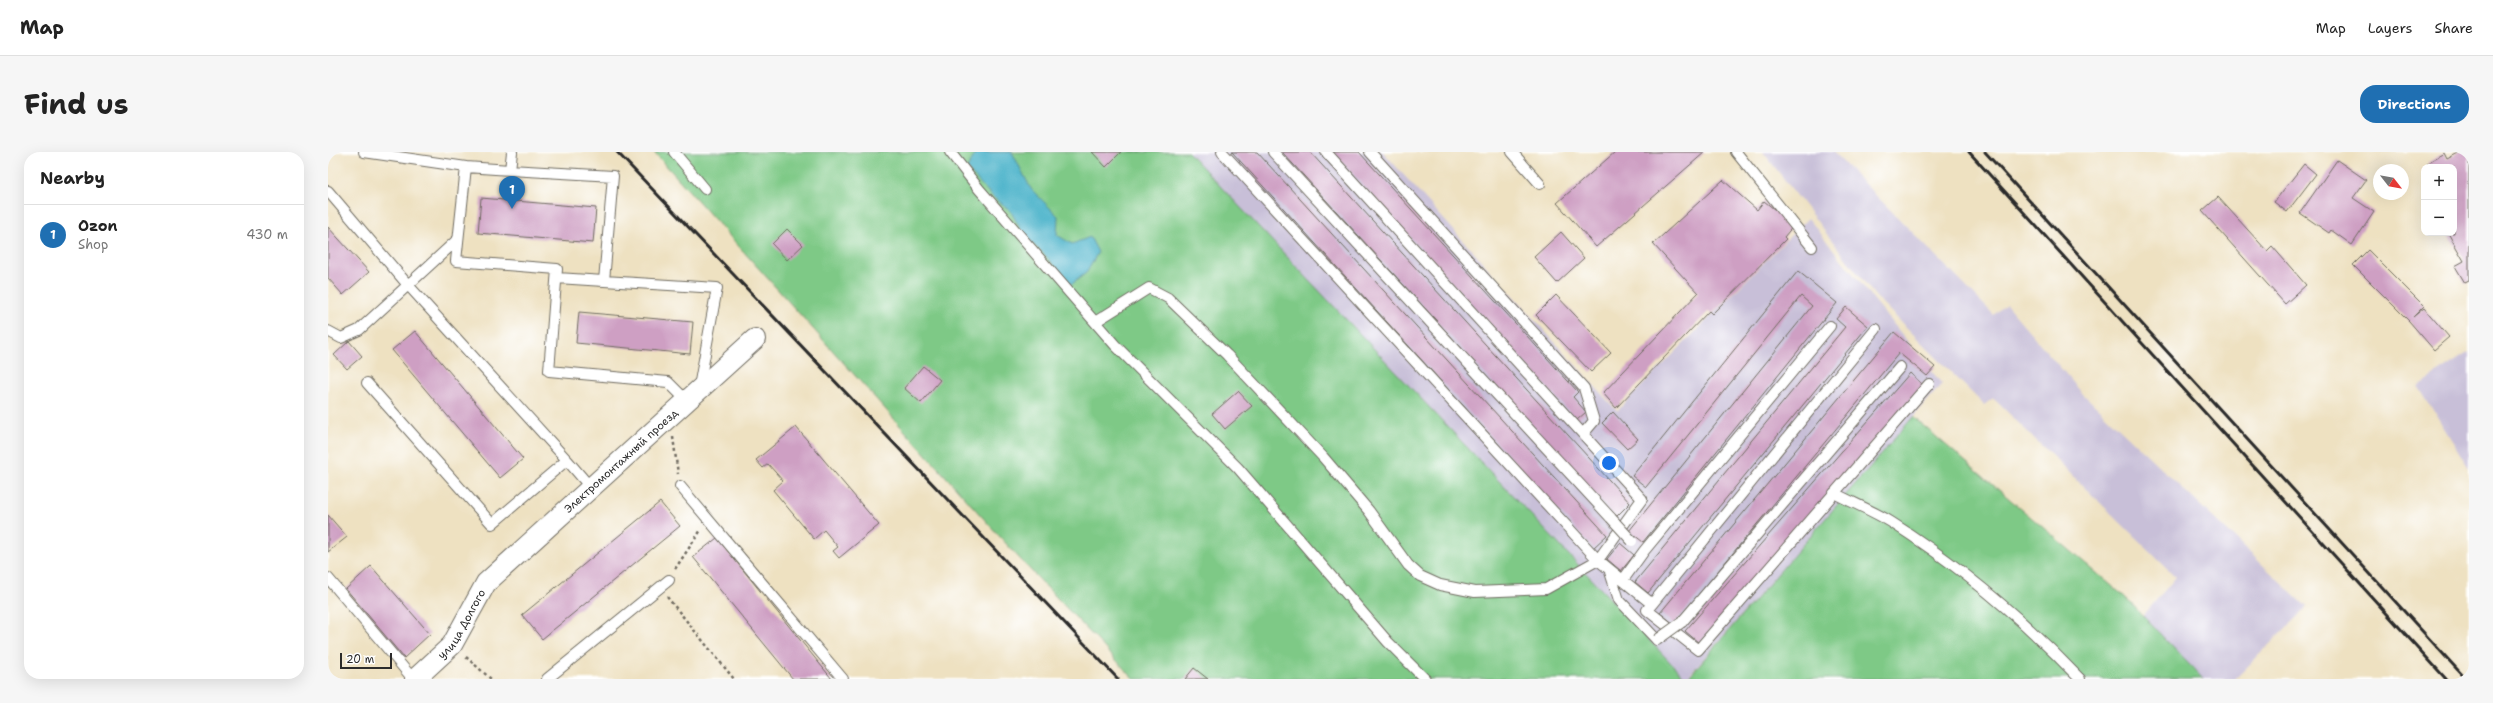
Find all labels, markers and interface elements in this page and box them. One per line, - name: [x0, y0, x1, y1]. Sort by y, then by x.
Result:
- text: Map: [20, 15, 64, 40]
- text: Map: [2316, 19, 2346, 37]
- text: Layers: [2368, 19, 2412, 37]
- text: Share: [2434, 19, 2473, 37]
- text: Find us: [24, 85, 129, 123]
- button: Directions: [2360, 85, 2469, 123]
- north arrow: [2373, 164, 2409, 200]
- map controls: [2421, 164, 2457, 236]
- button: +: [2421, 164, 2457, 200]
- text: Nearby: [40, 167, 105, 189]
- pin: 1: [499, 176, 525, 209]
- button: −: [2421, 200, 2457, 236]
- text: Ozon: [78, 216, 118, 236]
- text: 1: [50, 226, 56, 243]
- text: 430 m: [246, 226, 288, 243]
- text: Shop: [78, 236, 108, 253]
- street label: Электромонтажный проезд: [561, 406, 681, 517]
- your location: [1599, 453, 1619, 473]
- street label: улица Долгого: [435, 586, 489, 662]
- scale bar: [340, 651, 392, 670]
- text: 20 m: [346, 652, 374, 667]

